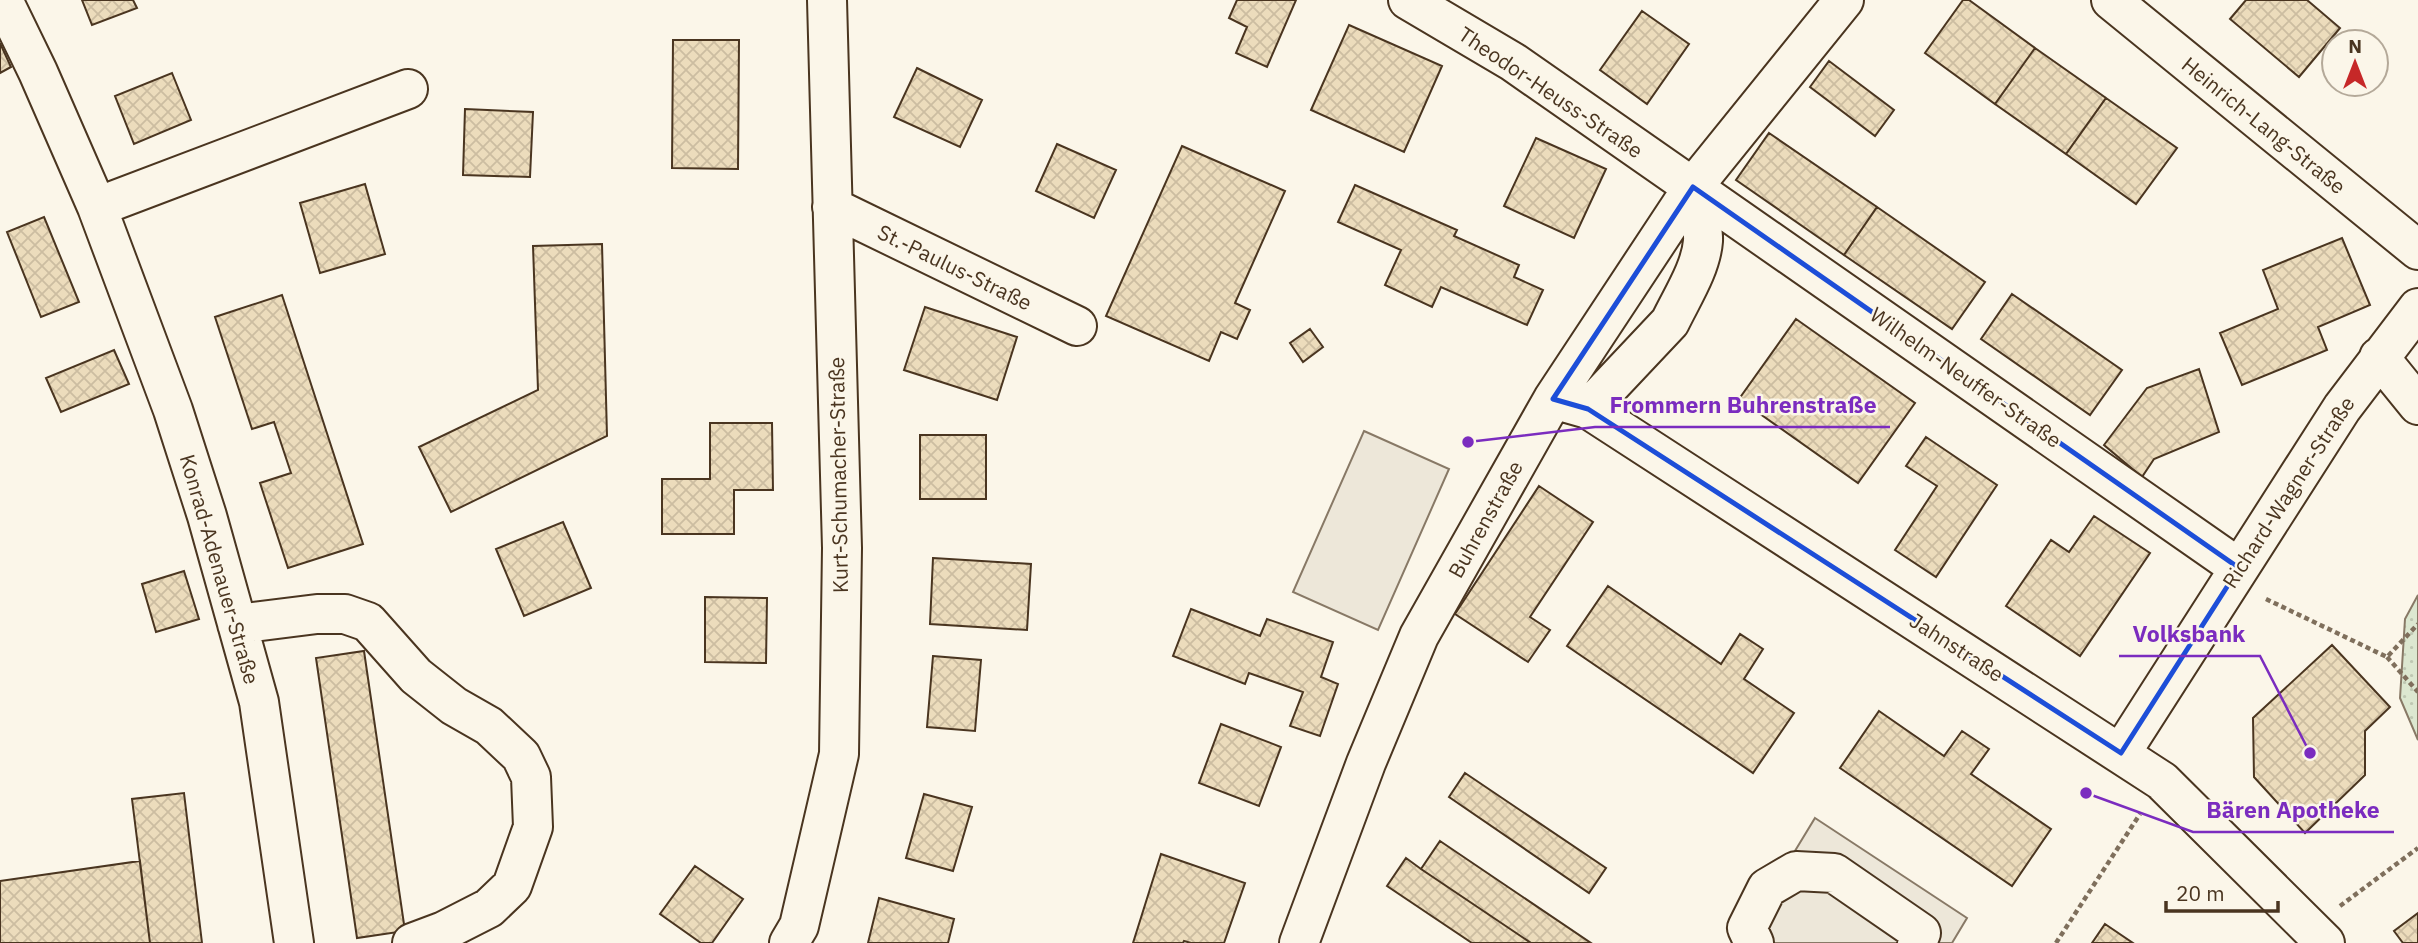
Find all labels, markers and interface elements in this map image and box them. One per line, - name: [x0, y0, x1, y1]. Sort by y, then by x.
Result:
- street label: Theodor-Heuss-Straße: [1453, 20, 1649, 164]
- north arrow: [2320, 28, 2390, 98]
- text: N: [2348, 34, 2362, 58]
- street label: Heinrich-Lang-Straße: [2176, 50, 2352, 200]
- street label: St.-Paulus-Straße: [873, 218, 1037, 316]
- street label: Wilhelm-Neuffer-Straße: [1865, 300, 2067, 454]
- street label: Kurt-Schumacher-Straße: [822, 357, 854, 593]
- callout: Frommern Buhrenstraße: [1595, 383, 1890, 427]
- text: Frommern Buhrenstraße: [1609, 389, 1877, 419]
- street label: Richard-Wagner-Straße: [2215, 391, 2361, 593]
- street label: Konrad-Adenauer-Straße: [174, 451, 266, 687]
- street label: Buhrenstraße: [1441, 455, 1529, 583]
- street label: Jahnstraße: [1904, 606, 2010, 688]
- callout: Volksbank: [2119, 612, 2260, 656]
- text: Volksbank: [2133, 618, 2246, 648]
- callout: Bären Apotheke: [2193, 788, 2394, 832]
- text: Bären Apotheke: [2206, 794, 2380, 824]
- scale bar: [2166, 870, 2278, 914]
- text: 20 m: [2176, 879, 2225, 907]

